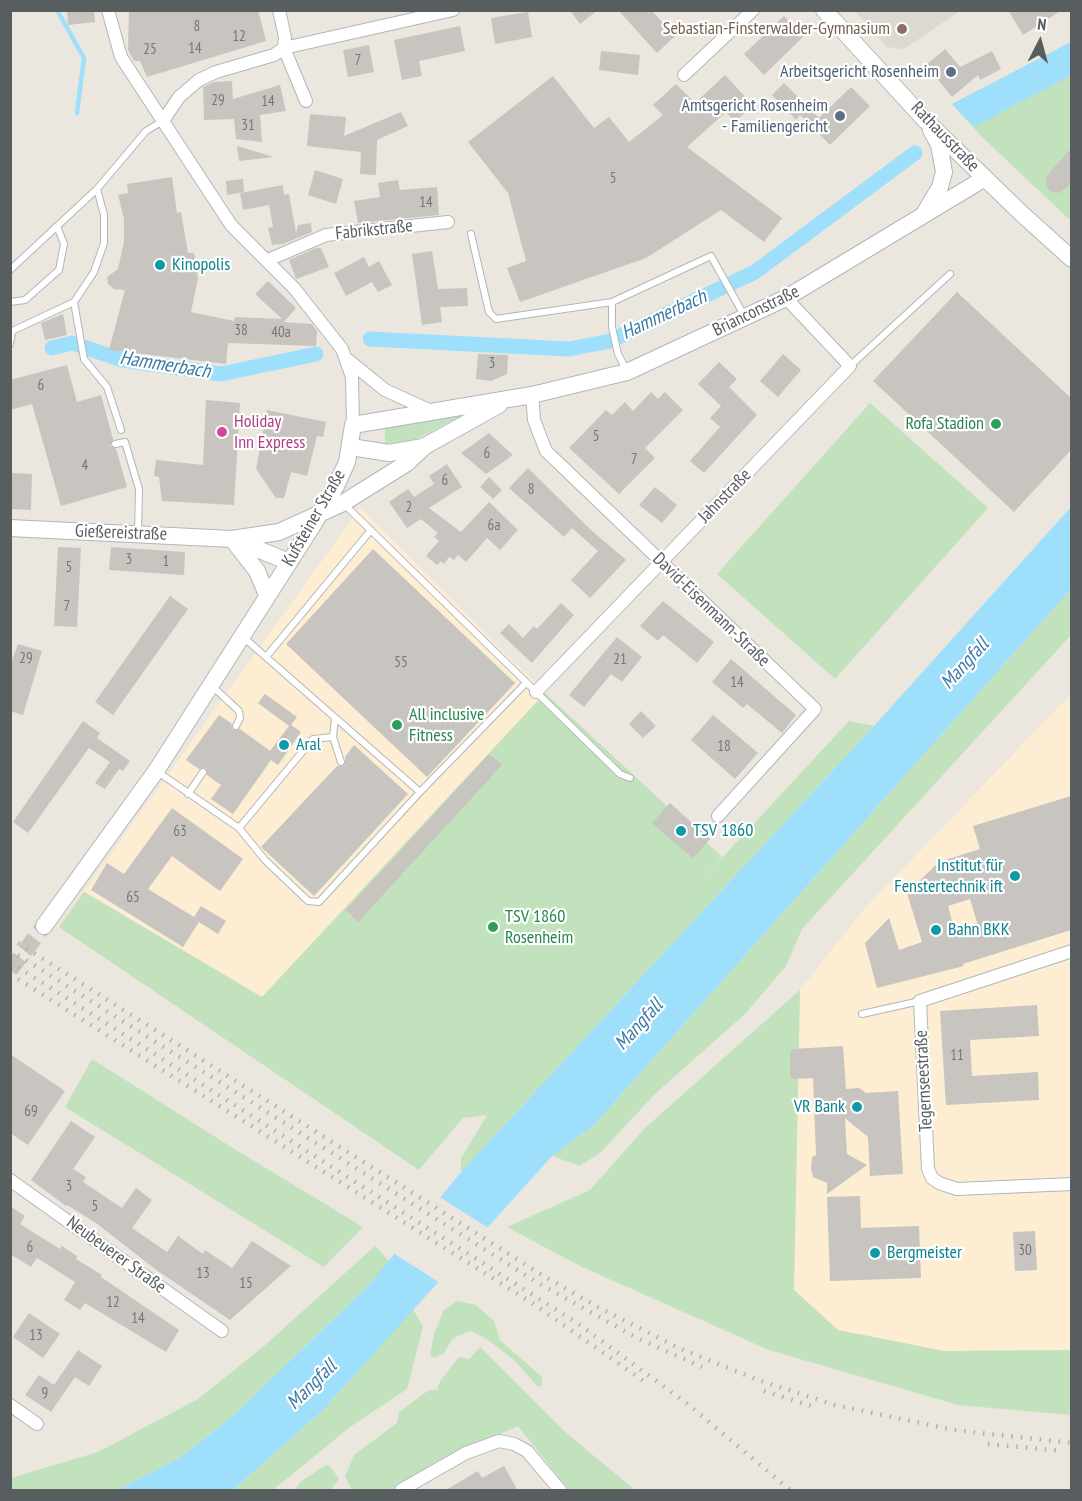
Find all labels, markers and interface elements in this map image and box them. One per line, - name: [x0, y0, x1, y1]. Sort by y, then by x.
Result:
- north arrow: [1010, 12, 1070, 72]
- text: N: [1037, 14, 1047, 34]
- house number: 8: [194, 18, 200, 36]
- place label: Sebastian-Finsterwalder-Gymnasium: [663, 18, 890, 40]
- marker: Sebastian-Finsterwalder-Gymnasium: [895, 22, 909, 36]
- house number: 12: [232, 28, 246, 46]
- house number: 14: [188, 40, 202, 58]
- house number: 25: [143, 41, 157, 59]
- house number: 7: [355, 52, 361, 70]
- place label: Arbeitsgericht Rosenheim: [780, 61, 939, 83]
- marker: Arbeitsgericht Rosenheim: [944, 65, 958, 79]
- house number: 29: [211, 92, 225, 110]
- house number: 14: [261, 93, 275, 111]
- place label: Amtsgericht Rosenheim - Familiengericht: [681, 95, 828, 138]
- street label: Rathausstraße: [906, 97, 984, 177]
- marker: Amtsgericht Rosenheim - Familiengericht: [833, 109, 847, 123]
- house number: 31: [241, 117, 255, 135]
- house number: 5: [610, 170, 616, 188]
- house number: 14: [419, 194, 433, 212]
- street label: Fabrikstraße: [334, 215, 414, 245]
- place label: Kinopolis: [172, 254, 230, 276]
- marker: Kinopolis: [153, 258, 167, 272]
- street label: Brianconstraße: [709, 281, 803, 341]
- water label: Hammerbach: [618, 285, 710, 345]
- house number: 38: [234, 322, 248, 340]
- house number: 40a: [271, 324, 291, 342]
- water label: Hammerbach: [118, 346, 212, 384]
- house number: 3: [489, 355, 495, 373]
- house number: 6: [38, 377, 44, 395]
- place label: Holiday Inn Express: [234, 411, 305, 454]
- place label: Rofa Stadion: [906, 413, 984, 435]
- marker: Rofa Stadion: [989, 417, 1003, 431]
- marker: Holiday Inn Express: [215, 425, 229, 439]
- house number: 5: [593, 428, 599, 446]
- house number: 6: [484, 445, 490, 463]
- house number: 7: [631, 451, 637, 469]
- house number: 4: [82, 457, 88, 475]
- street label: Jahnstraße: [694, 464, 756, 528]
- street label: Kufsteiner Straße: [278, 466, 350, 570]
- house number: 6: [442, 472, 448, 490]
- house number: 8: [528, 481, 534, 499]
- house number: 2: [406, 499, 412, 517]
- house number: 6a: [488, 517, 500, 535]
- street label: Gießereistraße: [75, 521, 167, 545]
- street label: David-Eisenmann-Straße: [648, 549, 774, 671]
- house number: 3: [126, 551, 132, 569]
- house number: 1: [163, 553, 169, 571]
- house number: 5: [66, 559, 72, 577]
- house number: 7: [64, 598, 70, 616]
- water label: Mangfall: [936, 633, 994, 695]
- house number: 29: [19, 650, 33, 668]
- house number: 21: [613, 651, 627, 669]
- house number: 55: [394, 654, 408, 672]
- house number: 14: [730, 674, 744, 692]
- place label: All inclusive Fitness: [409, 704, 484, 746]
- marker: All inclusive Fitness: [390, 718, 404, 732]
- place label: Aral: [296, 734, 321, 756]
- marker: Aral: [277, 738, 291, 752]
- house number: 18: [717, 738, 731, 756]
- place label: TSV 1860: [693, 820, 753, 842]
- house number: 63: [173, 823, 187, 841]
- marker: TSV 1860: [674, 824, 688, 838]
- place label: Institut für Fenstertechnik ift: [894, 855, 1003, 898]
- marker: Institut für Fenstertechnik ift: [1008, 869, 1022, 883]
- house number: 65: [126, 889, 140, 907]
- place label: TSV 1860 Rosenheim: [505, 906, 573, 948]
- place label: Bahn BKK: [948, 919, 1010, 941]
- marker: TSV 1860 Rosenheim: [486, 920, 500, 934]
- marker: Bahn BKK: [929, 923, 943, 937]
- water label: Mangfall: [610, 994, 668, 1056]
- street label: Tegernseestraße: [911, 1030, 937, 1132]
- house number: 11: [950, 1047, 964, 1065]
- place label: VR Bank: [794, 1096, 845, 1118]
- marker: VR Bank: [850, 1100, 864, 1114]
- house number: 69: [24, 1103, 38, 1121]
- house number: 3: [66, 1178, 72, 1196]
- house number: 5: [92, 1198, 98, 1216]
- street label: Neubeuerer Straße: [62, 1212, 170, 1298]
- house number: 6: [27, 1239, 33, 1257]
- place label: Bergmeister: [887, 1242, 962, 1264]
- house number: 30: [1018, 1242, 1032, 1260]
- marker: Bergmeister: [868, 1246, 882, 1260]
- house number: 13: [196, 1265, 210, 1283]
- house number: 15: [239, 1275, 253, 1293]
- house number: 12: [106, 1294, 120, 1312]
- house number: 14: [131, 1310, 145, 1328]
- house number: 13: [29, 1327, 43, 1345]
- water label: Mangfall: [282, 1355, 342, 1415]
- house number: 9: [42, 1385, 48, 1403]

